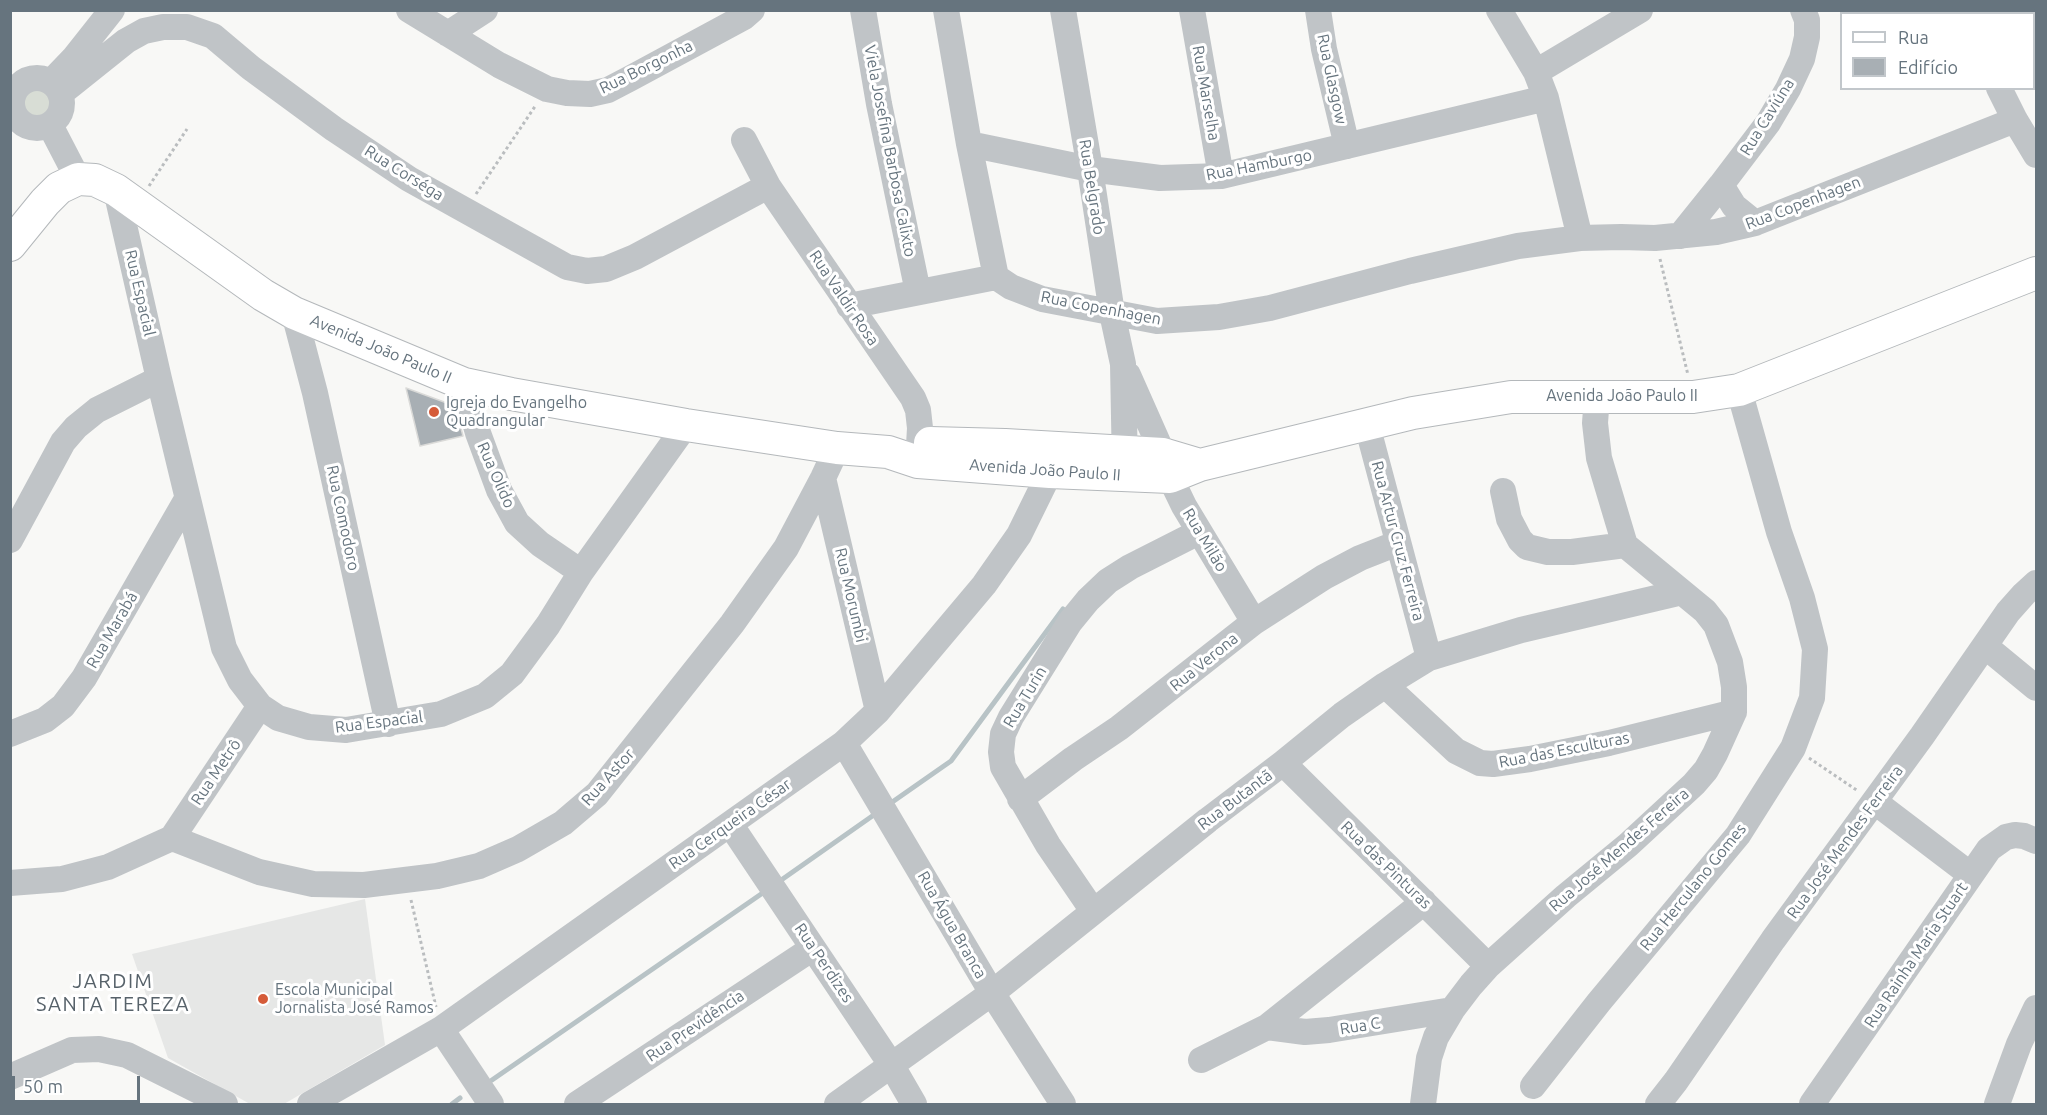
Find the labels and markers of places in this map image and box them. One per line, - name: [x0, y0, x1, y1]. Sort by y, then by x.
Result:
- place label: Igreja do Evangelho Quadrangular: [446, 393, 587, 431]
- marker: Igreja do Evangelho Quadrangular: [427, 405, 441, 419]
- place label: Escola Municipal Jornalista José Ramos: [275, 980, 434, 1018]
- marker: Escola Municipal Jornalista José Ramos: [256, 992, 270, 1006]

